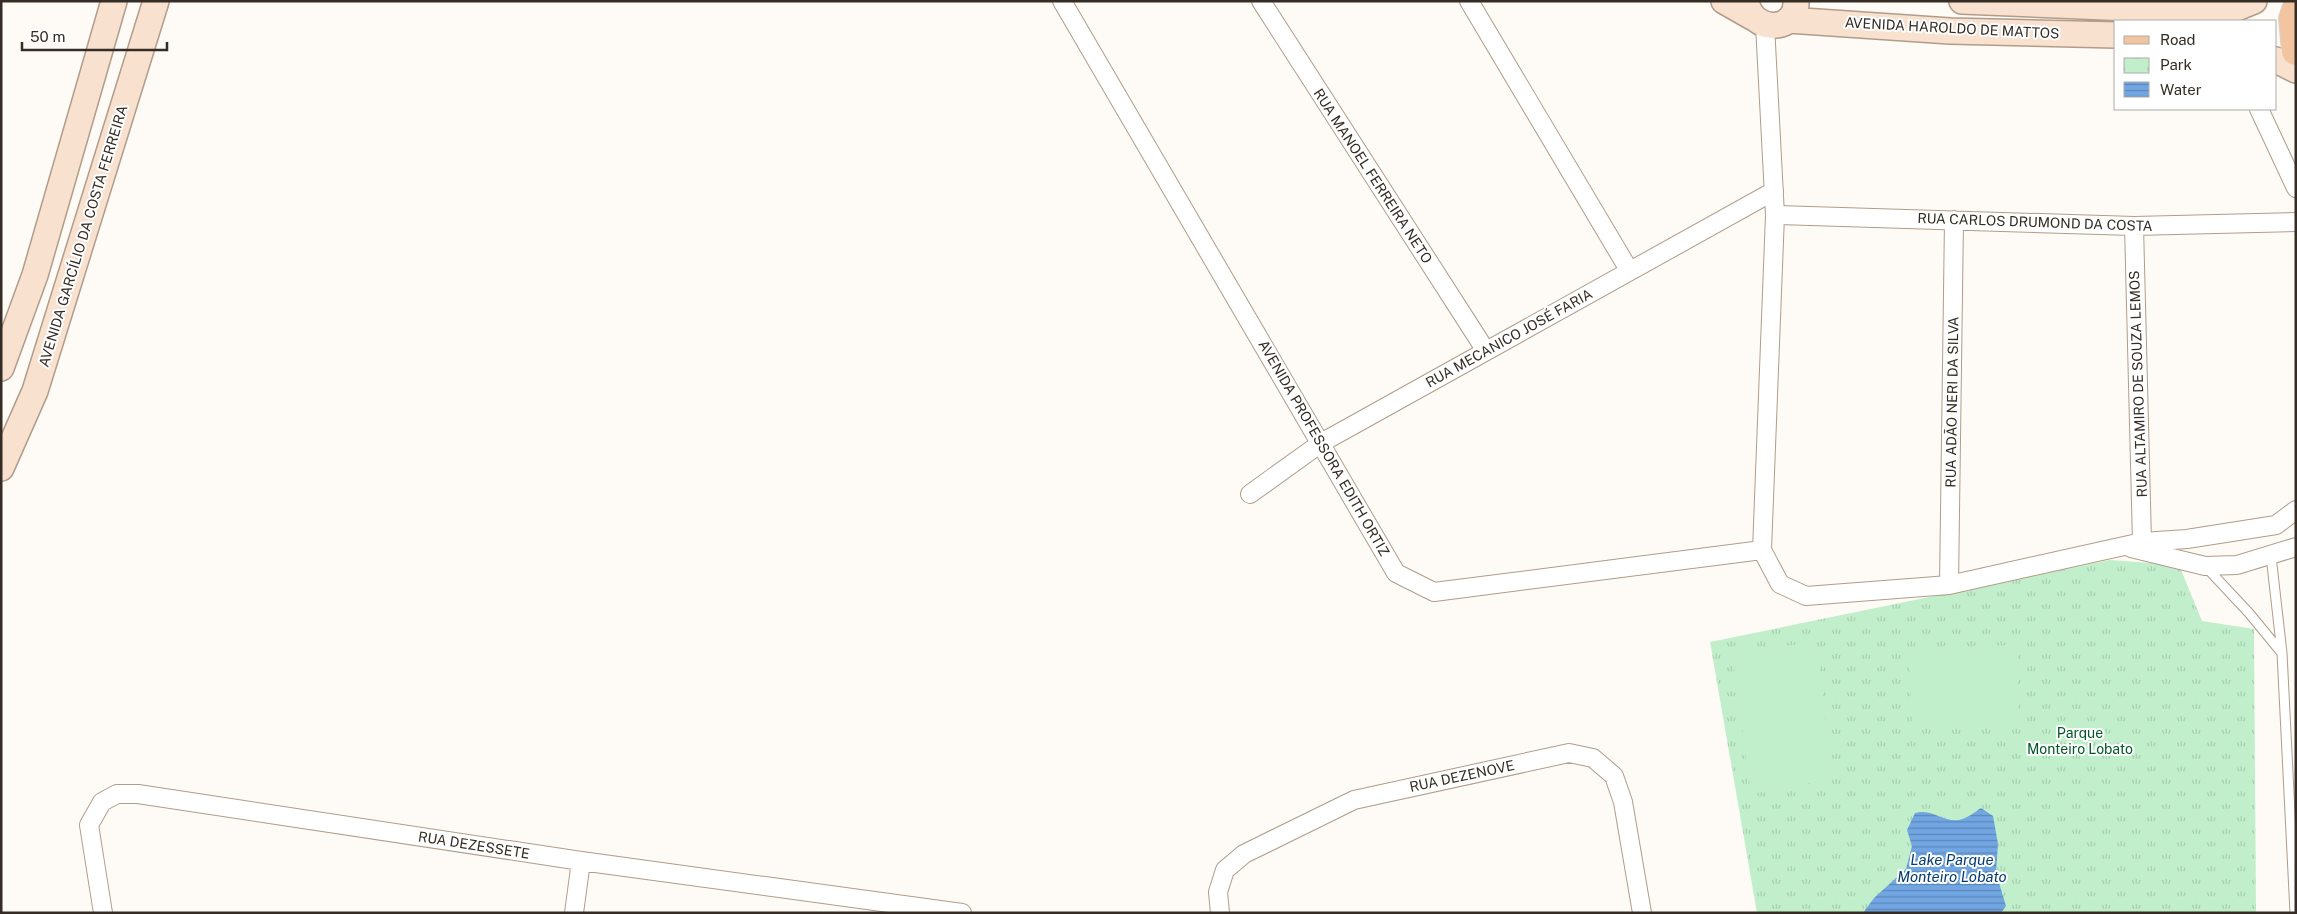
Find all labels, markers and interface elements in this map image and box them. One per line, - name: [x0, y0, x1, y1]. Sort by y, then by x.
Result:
- street label: AVENIDA HAROLDO DE MATTOS: [1844, 14, 2060, 42]
- scale bar: [22, 20, 168, 52]
- legend: [2114, 20, 2277, 110]
- text: 50 m: [30, 28, 65, 45]
- text: Road: [2160, 31, 2196, 48]
- text: Park: [2160, 56, 2192, 73]
- text: Water: [2160, 81, 2202, 98]
- street label: RUA MANOEL FERREIRA NETO: [1310, 86, 1436, 266]
- street label: AVENIDA GARCÍLIO DA COSTA FERREIRA: [34, 103, 131, 369]
- street label: RUA CARLOS DRUMOND DA COSTA: [1917, 210, 2153, 234]
- street label: RUA ALTAMIRO DE SOUZA LEMOS: [2126, 270, 2150, 498]
- street label: RUA MECANICO JOSÉ FARIA: [1422, 285, 1595, 391]
- street label: RUA ADÃO NERI DA SILVA: [1942, 316, 1961, 488]
- street label: AVENIDA PROFESSORA EDITH ORTIZ: [1255, 337, 1393, 559]
- park label: Parque Monteiro Lobato: [2027, 725, 2133, 757]
- street label: RUA DEZENOVE: [1408, 757, 1516, 795]
- street label: RUA DEZESSETE: [417, 828, 531, 862]
- water label: Lake Parque Monteiro Lobato: [1897, 851, 2007, 885]

